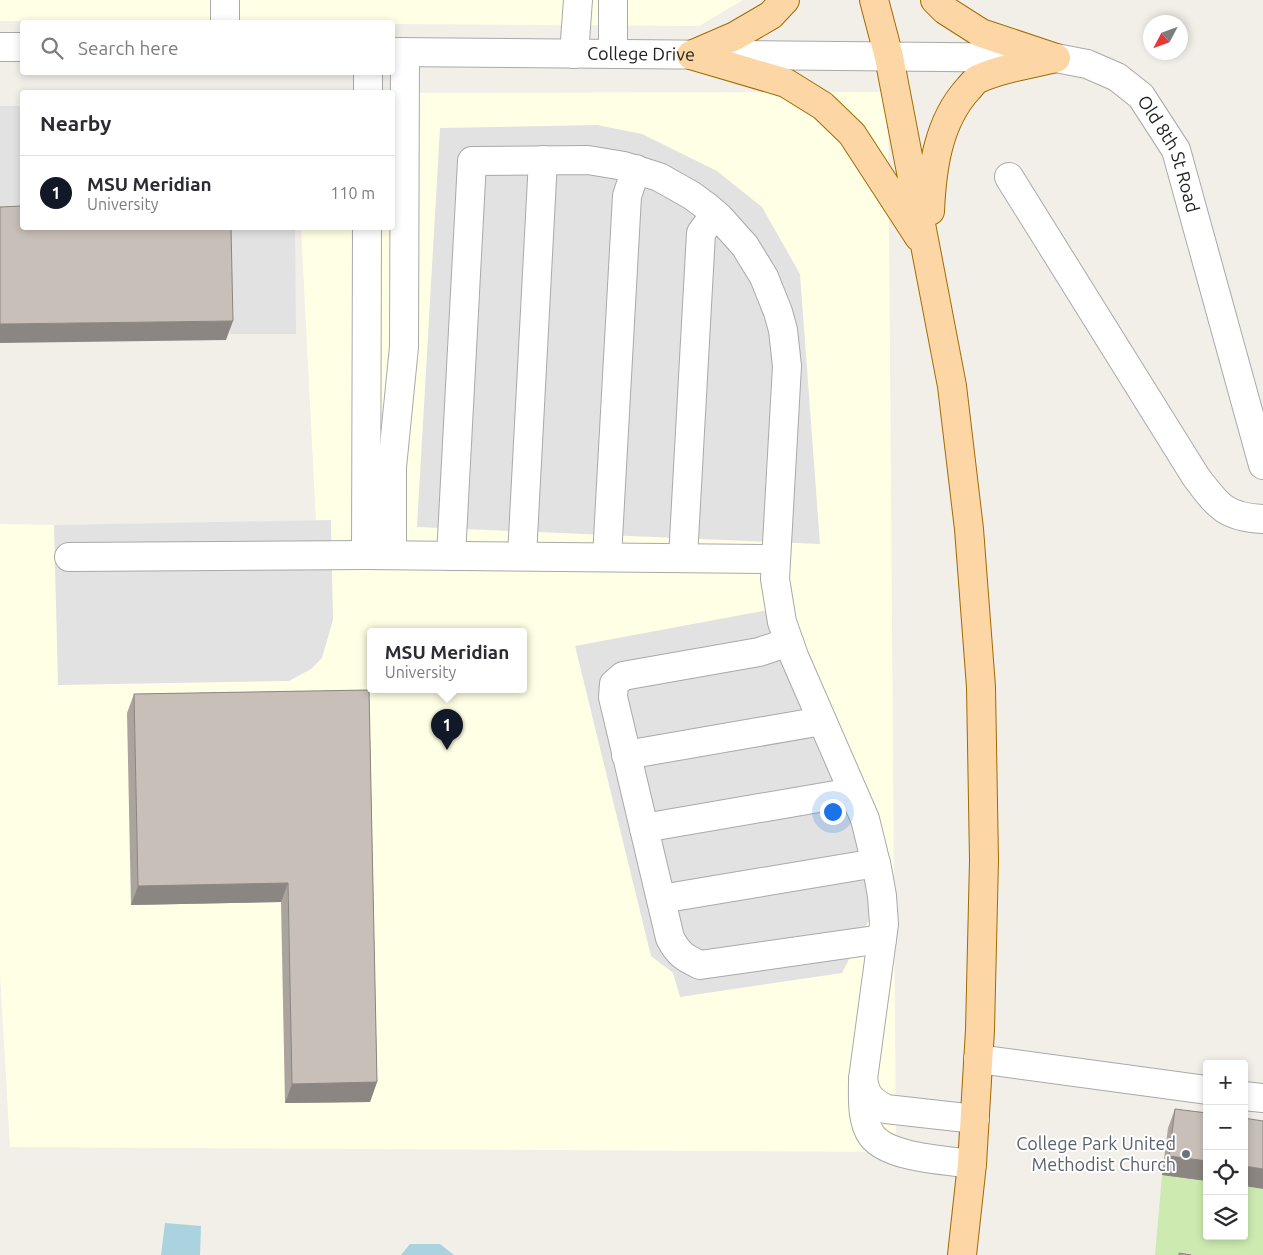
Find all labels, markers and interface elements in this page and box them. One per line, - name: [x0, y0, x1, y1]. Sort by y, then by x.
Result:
- north arrow: [1143, 15, 1188, 60]
- search box: [20, 20, 395, 75]
- icon: search: [38, 34, 66, 62]
- text: Search here: [78, 37, 178, 59]
- street label: College Drive: [587, 43, 695, 64]
- street label: Old 8th St Road: [1134, 91, 1204, 214]
- text: Nearby: [40, 111, 111, 135]
- text: MSU Meridian: [87, 173, 212, 195]
- text: 1: [51, 184, 61, 202]
- text: 110 m: [330, 184, 375, 202]
- text: University: [87, 195, 158, 213]
- popup: [367, 628, 527, 693]
- text: MSU Meridian: [385, 641, 509, 663]
- text: University: [385, 663, 456, 681]
- pin: 1: [431, 709, 463, 750]
- your location: [820, 799, 846, 825]
- map controls: [1203, 1060, 1248, 1240]
- button: +: [1203, 1060, 1248, 1105]
- button: −: [1203, 1105, 1248, 1150]
- place label: College Park United Methodist Church: [1016, 1133, 1176, 1174]
- marker: College Park United Methodist Church: [1180, 1148, 1192, 1160]
- button: locate: [1203, 1150, 1248, 1195]
- button: layers: [1203, 1195, 1248, 1240]

